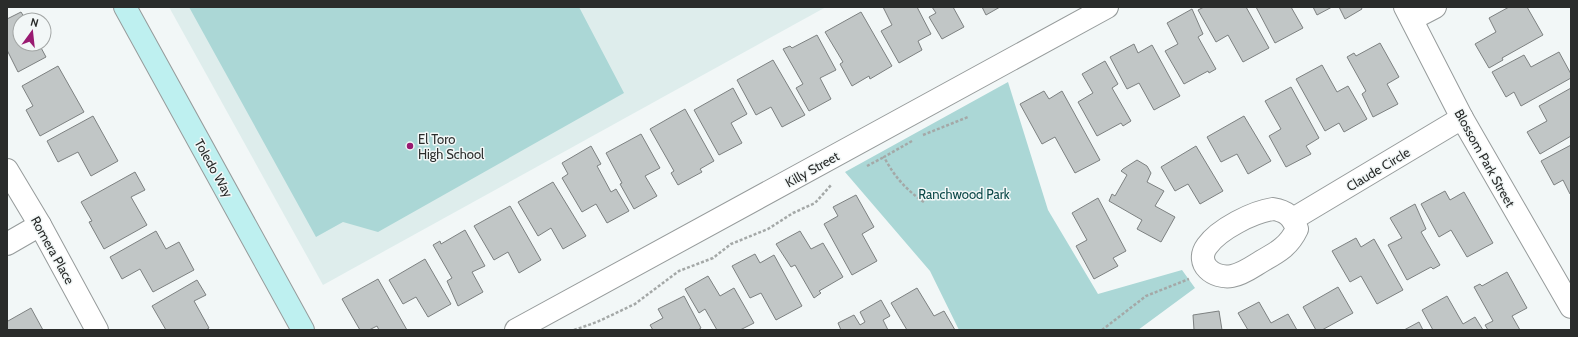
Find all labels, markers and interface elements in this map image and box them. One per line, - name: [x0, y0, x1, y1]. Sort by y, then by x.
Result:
- north arrow: [12, 12, 52, 52]
- text: N: [29, 15, 40, 30]
- street label: Blossom Park Street: [1451, 106, 1519, 210]
- place label: El Toro High School: [418, 131, 484, 162]
- street label: Toledo Way: [191, 136, 237, 200]
- marker: El Toro High School: [405, 141, 415, 151]
- street label: Claude Circle: [1343, 144, 1413, 194]
- street label: Killy Street: [782, 147, 842, 190]
- park label: Ranchwood Park: [918, 186, 1010, 202]
- street label: Romera Place: [28, 213, 78, 287]

